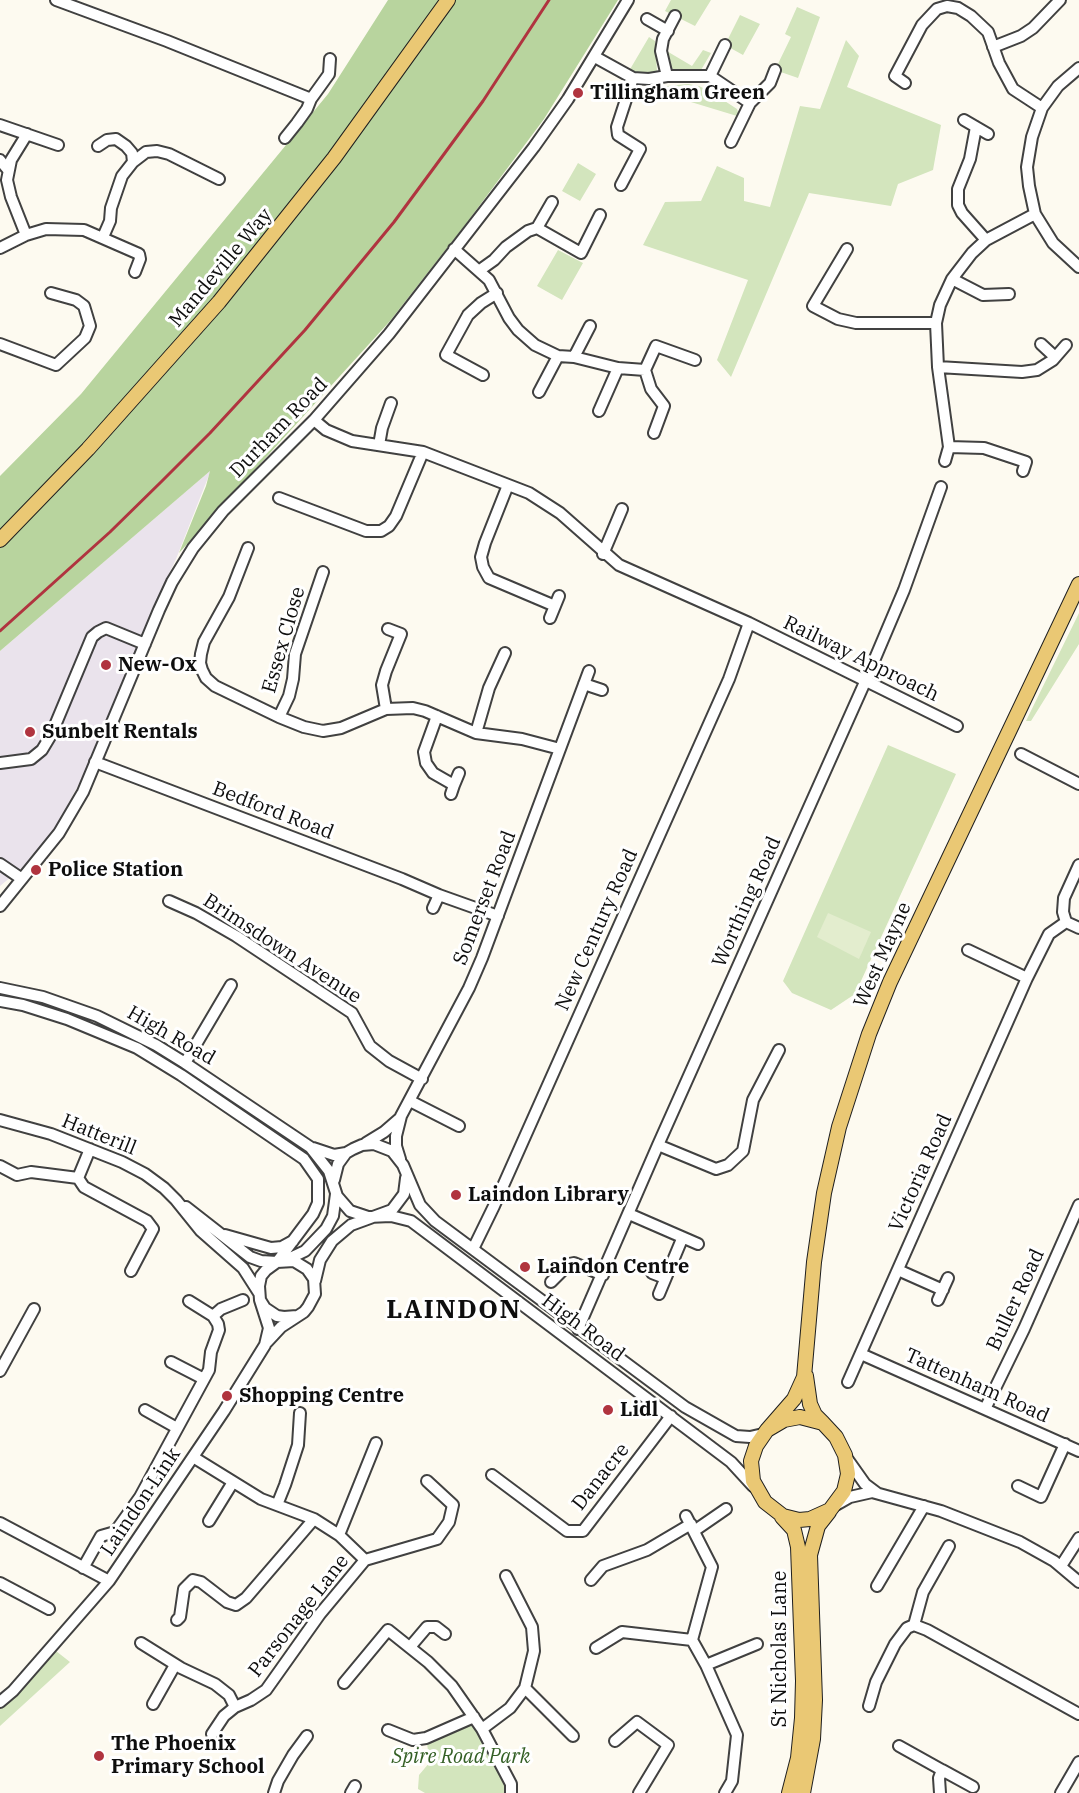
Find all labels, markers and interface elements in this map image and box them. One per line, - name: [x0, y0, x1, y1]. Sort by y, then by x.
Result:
- place label: Tillingham Green: [590, 81, 765, 105]
- marker: Tillingham Green: [571, 86, 585, 100]
- street label: Mandeville Way: [164, 204, 278, 332]
- street label: Durham Road: [225, 373, 333, 483]
- street label: Essex Close: [257, 584, 311, 696]
- street label: Railway Approach: [779, 611, 943, 707]
- place label: New-Ox: [118, 653, 197, 677]
- marker: New-Ox: [99, 658, 113, 672]
- place label: Sunbelt Rentals: [42, 720, 198, 744]
- marker: Sunbelt Rentals: [23, 725, 37, 739]
- street label: Bedford Road: [209, 777, 337, 845]
- street label: Somerset Road: [448, 828, 522, 968]
- street label: Worthing Road: [707, 833, 787, 971]
- street label: New Century Road: [551, 845, 643, 1015]
- place label: Police Station: [48, 858, 183, 882]
- marker: Police Station: [29, 863, 43, 877]
- street label: Brimsdown Avenue: [198, 889, 366, 1009]
- street label: West Mayne: [849, 899, 917, 1011]
- street label: High Road: [123, 1001, 219, 1071]
- street label: Hatterill: [58, 1109, 140, 1161]
- street label: Victoria Road: [884, 1110, 958, 1236]
- place label: Laindon Library: [468, 1183, 629, 1207]
- marker: Laindon Library: [449, 1188, 463, 1202]
- street label: Buller Road: [982, 1245, 1050, 1355]
- place label: Laindon Centre: [537, 1255, 689, 1279]
- marker: Laindon Centre: [518, 1260, 532, 1274]
- street label: High Road: [537, 1289, 629, 1367]
- district label: LAINDON: [386, 1294, 522, 1326]
- street label: Tattenham Road: [901, 1343, 1053, 1429]
- place label: Shopping Centre: [239, 1384, 404, 1408]
- marker: Shopping Centre: [220, 1389, 234, 1403]
- place label: Lidl: [620, 1398, 658, 1422]
- marker: Lidl: [601, 1403, 615, 1417]
- street label: Danacre: [567, 1439, 635, 1515]
- street label: Laindon Link: [96, 1443, 186, 1561]
- street label: Parsonage Lane: [244, 1550, 354, 1682]
- street label: St Nicholas Lane: [768, 1570, 792, 1728]
- place label: The Phoenix Primary School: [111, 1732, 265, 1779]
- park label: Spire Road Park: [392, 1745, 530, 1769]
- marker: The Phoenix Primary School: [92, 1749, 106, 1763]

